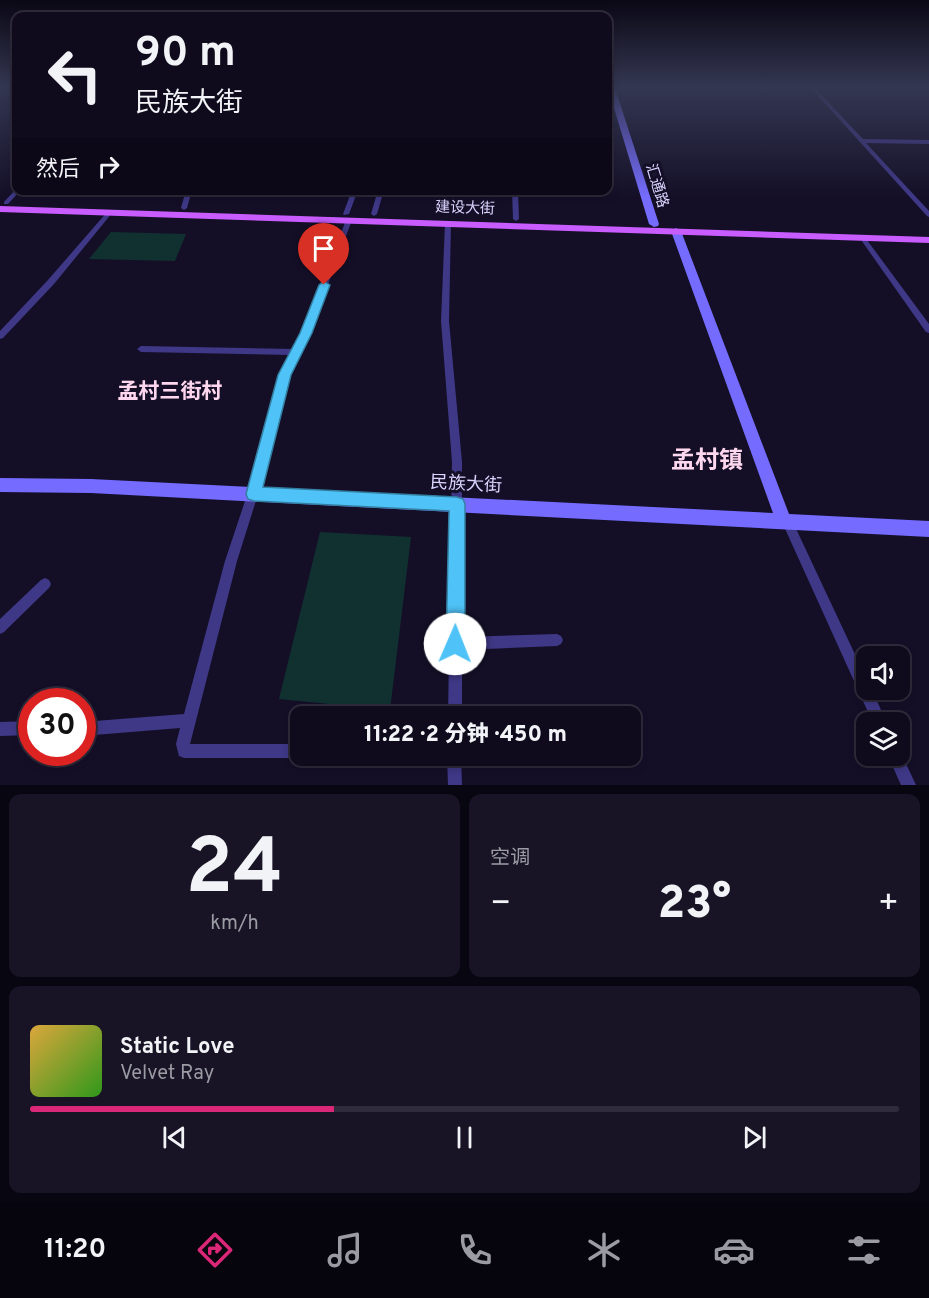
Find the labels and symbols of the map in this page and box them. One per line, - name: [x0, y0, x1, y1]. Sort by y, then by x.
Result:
- street label: 汇通路: [640, 162, 672, 210]
- street label: 建设大街: [435, 198, 495, 220]
- pin: [298, 223, 349, 285]
- district label: 孟村三街村: [118, 379, 223, 406]
- district label: 孟村镇: [671, 447, 743, 477]
- street label: 民族大街: [429, 472, 503, 498]
- position arrow: [423, 612, 487, 676]
- speed limit sign: 30: [18, 688, 96, 766]

